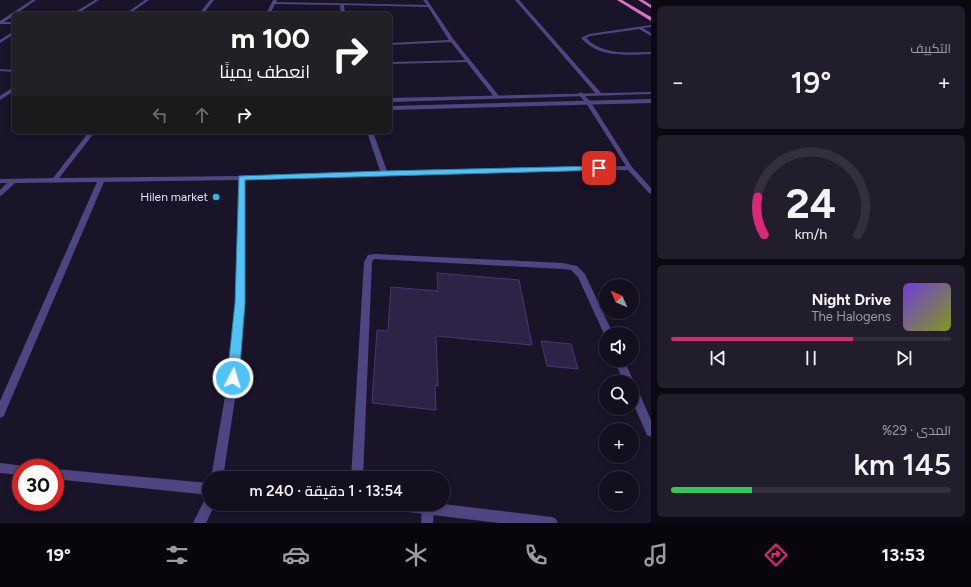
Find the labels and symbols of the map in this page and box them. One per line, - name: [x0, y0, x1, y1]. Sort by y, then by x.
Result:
- pin: [582, 151, 616, 185]
- place label: Hilen market: [140, 190, 208, 204]
- marker: Hilen market: [211, 192, 221, 202]
- north arrow: [599, 279, 639, 319]
- position arrow: [212, 357, 254, 399]
- speed limit sign: 30: [12, 459, 64, 511]

